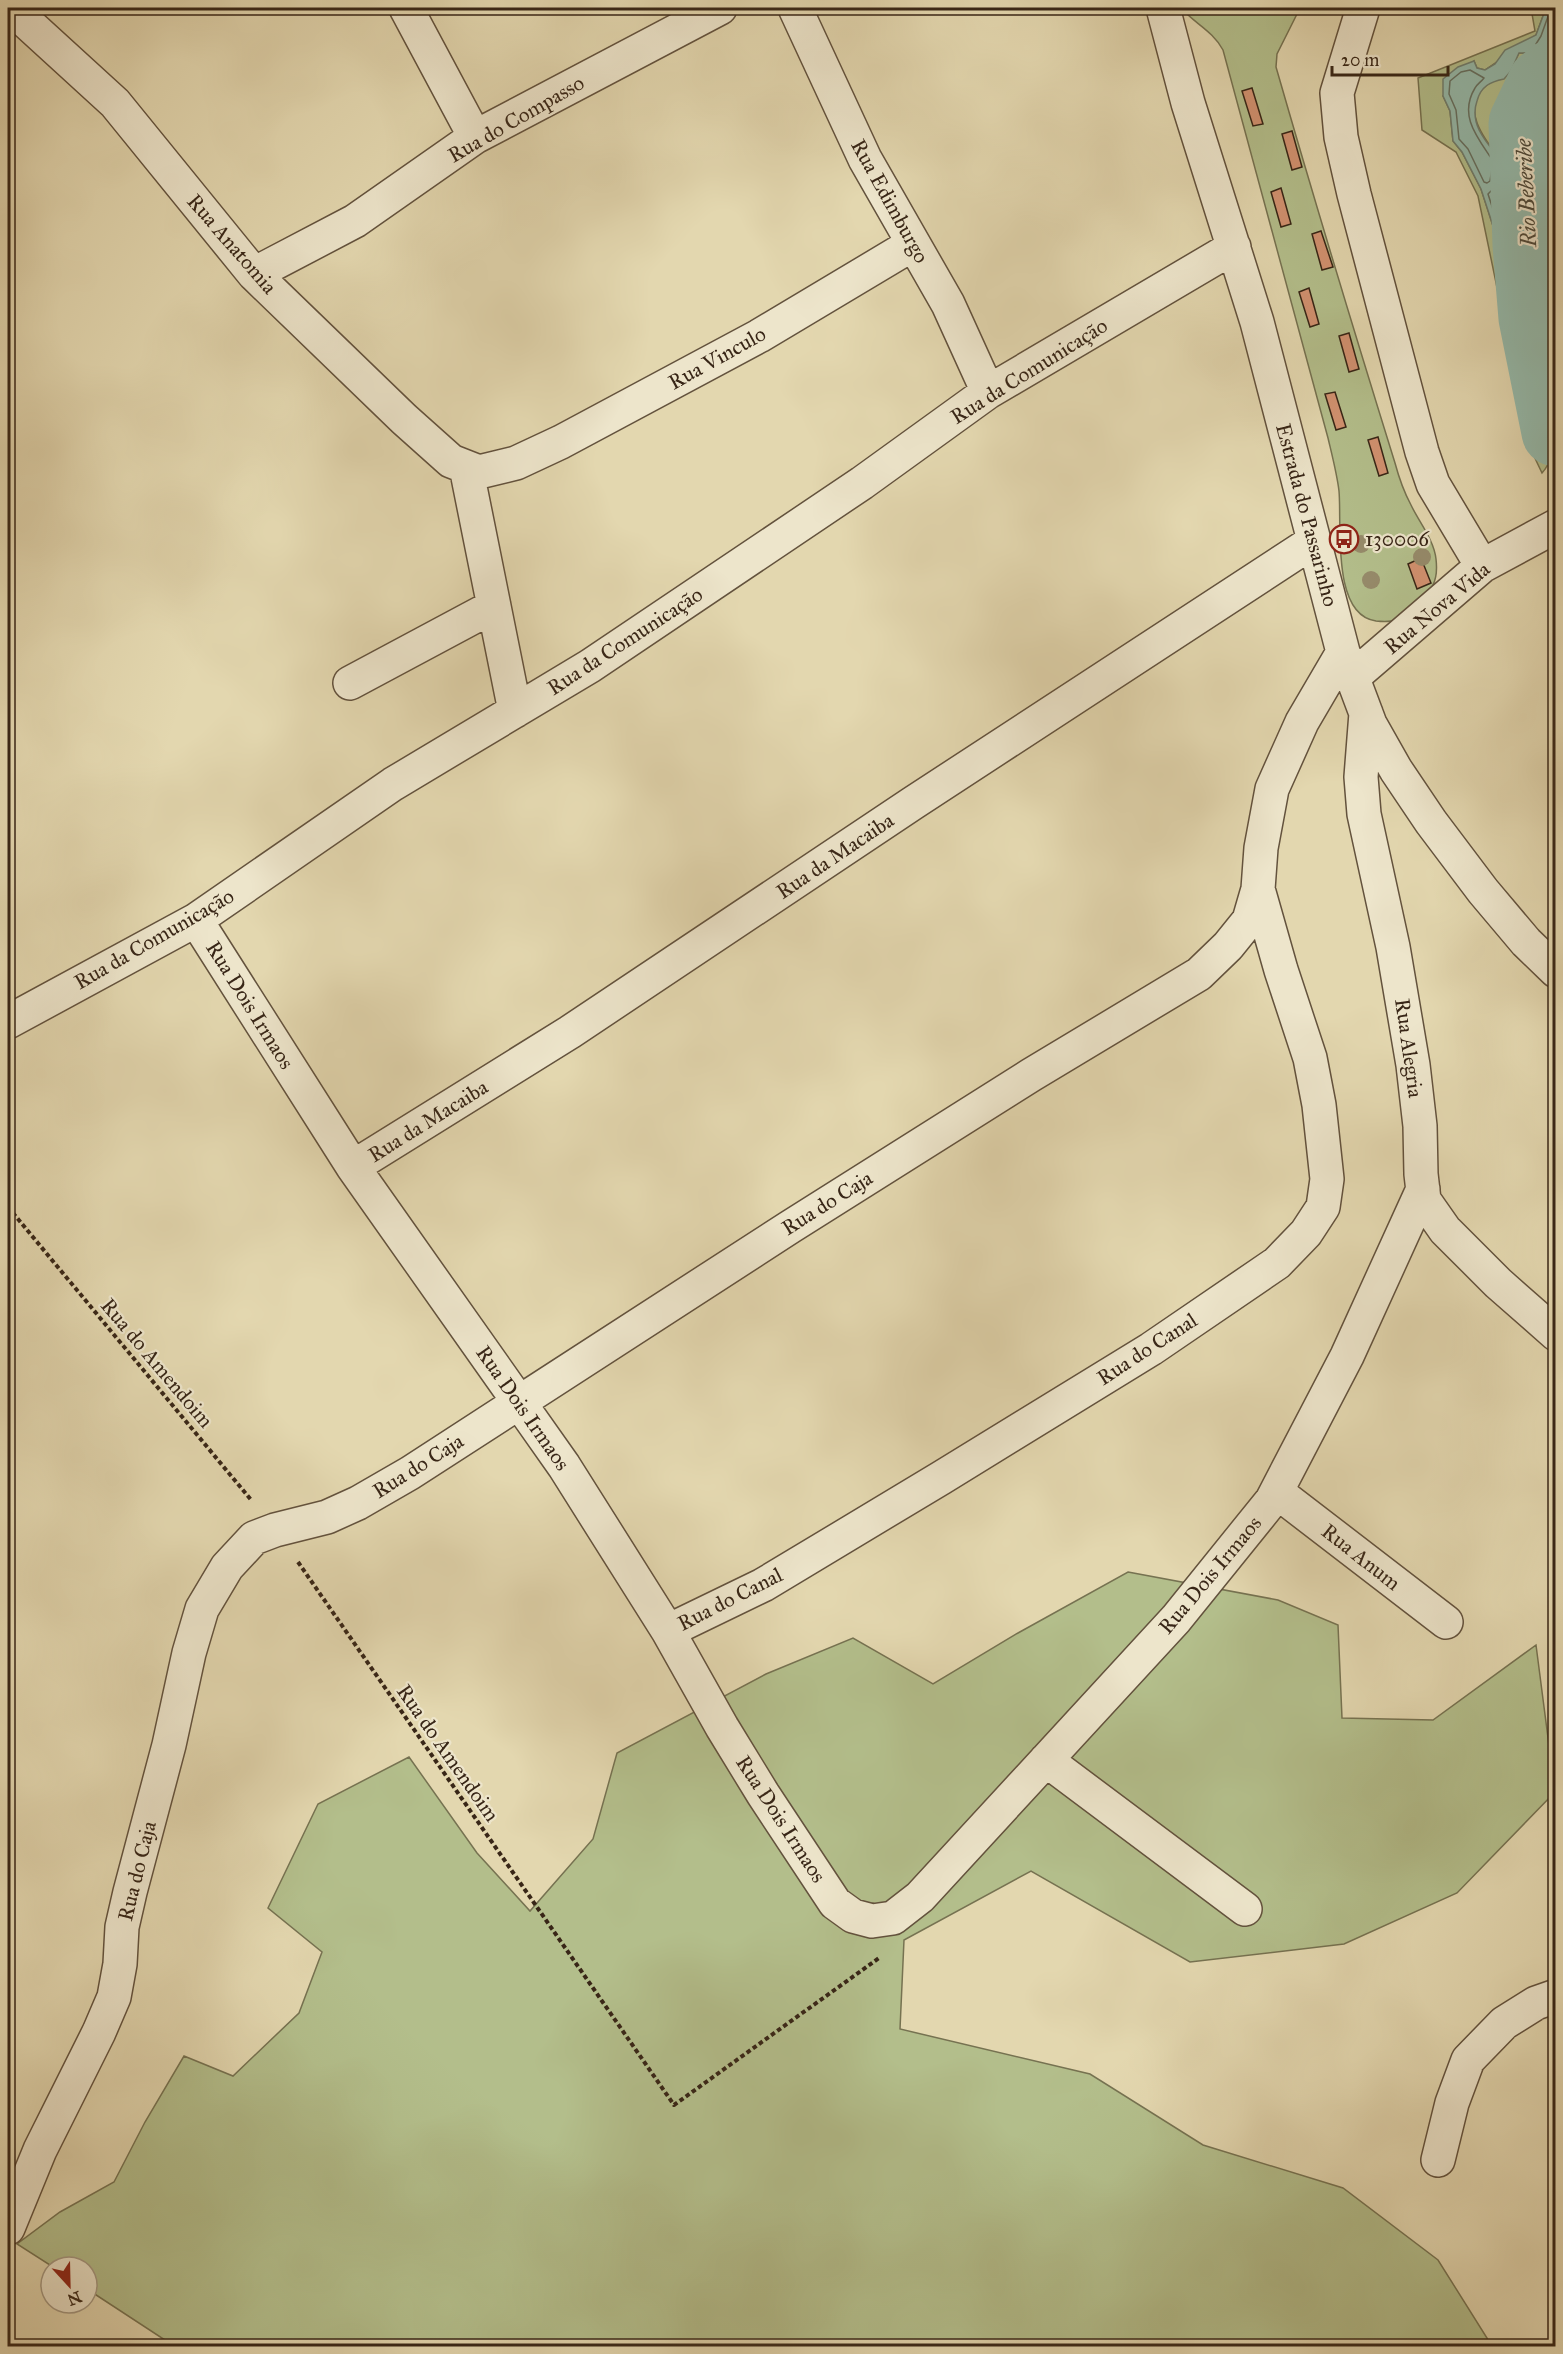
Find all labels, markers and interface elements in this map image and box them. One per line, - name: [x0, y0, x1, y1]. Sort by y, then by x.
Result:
- scale bar: [1332, 39, 1448, 77]
- text: 20 m: [1341, 49, 1379, 71]
- street label: Rua do Compasso: [443, 69, 589, 169]
- street label: Rua Edimburgo: [845, 134, 935, 268]
- water label: Rio Beberibe: [1510, 137, 1542, 249]
- street label: Rua Anatomia: [182, 189, 283, 299]
- street label: Rua da Comunicação: [946, 312, 1112, 430]
- street label: Rua Vinculo: [664, 321, 770, 395]
- street label: Estrada do Passarinho: [1270, 421, 1344, 610]
- bus stop icon: 130006: [1328, 523, 1360, 555]
- place label: 130006: [1365, 526, 1430, 552]
- street label: Rua Nova Vida: [1379, 556, 1495, 660]
- street label: Rua da Comunicação: [542, 581, 708, 701]
- street label: Rua da Macaiba: [771, 807, 899, 905]
- street label: Rua da Comunicação: [70, 883, 239, 995]
- street label: Rua Dois Irmaos: [200, 936, 300, 1074]
- street label: Rua Alegria: [1389, 997, 1429, 1099]
- street label: Rua da Macaiba: [363, 1074, 493, 1168]
- street label: Rua do Caja: [777, 1165, 877, 1241]
- street label: Rua do Amendoim: [95, 1293, 219, 1433]
- street label: Rua do Canal: [1092, 1307, 1202, 1391]
- street label: Rua Dois Irmaos: [470, 1341, 576, 1475]
- street label: Rua do Caja: [368, 1428, 468, 1504]
- street label: Rua Dois Irmaos: [1153, 1511, 1267, 1639]
- street label: Rua Anum: [1316, 1518, 1406, 1596]
- street label: Rua do Canal: [673, 1561, 787, 1636]
- street label: Rua do Amendoim: [391, 1679, 505, 1827]
- street label: Rua Dois Irmaos: [730, 1751, 832, 1887]
- street label: Rua do Caja: [112, 1818, 162, 1924]
- north arrow: [39, 2255, 99, 2315]
- text: N: [64, 2287, 84, 2310]

